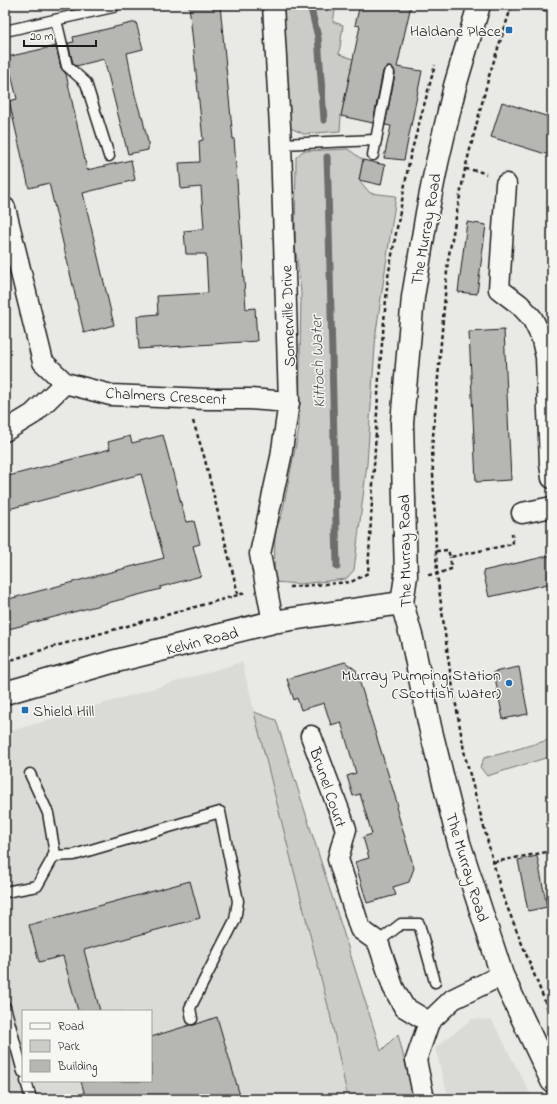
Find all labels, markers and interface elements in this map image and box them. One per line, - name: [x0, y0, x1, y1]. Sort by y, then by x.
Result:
- place label: Haldane Place: [410, 20, 502, 44]
- scale bar: [24, 22, 96, 48]
- marker: Haldane Place: [504, 25, 514, 35]
- text: 20 m: [30, 28, 53, 46]
- street label: The Murray Road: [405, 172, 449, 287]
- street label: Somerville Drive: [275, 264, 303, 367]
- water label: Kittoch Water: [304, 313, 333, 409]
- street label: Chalmers Crescent: [105, 382, 228, 412]
- street label: The Murray Road: [393, 494, 419, 608]
- street label: Kelvin Road: [164, 621, 241, 662]
- place label: Murray Pumping Station (Scottish Water): [341, 664, 501, 706]
- marker: Murray Pumping Station (Scottish Water): [504, 678, 514, 688]
- place label: Shield Hill: [33, 700, 94, 724]
- marker: Shield Hill: [20, 705, 30, 715]
- street label: Brunel Court: [302, 744, 352, 831]
- street label: The Murray Road: [438, 810, 494, 925]
- legend: [22, 1010, 152, 1082]
- text: Road: [58, 1018, 84, 1036]
- text: Park: [58, 1038, 80, 1056]
- text: Building: [57, 1058, 97, 1077]

